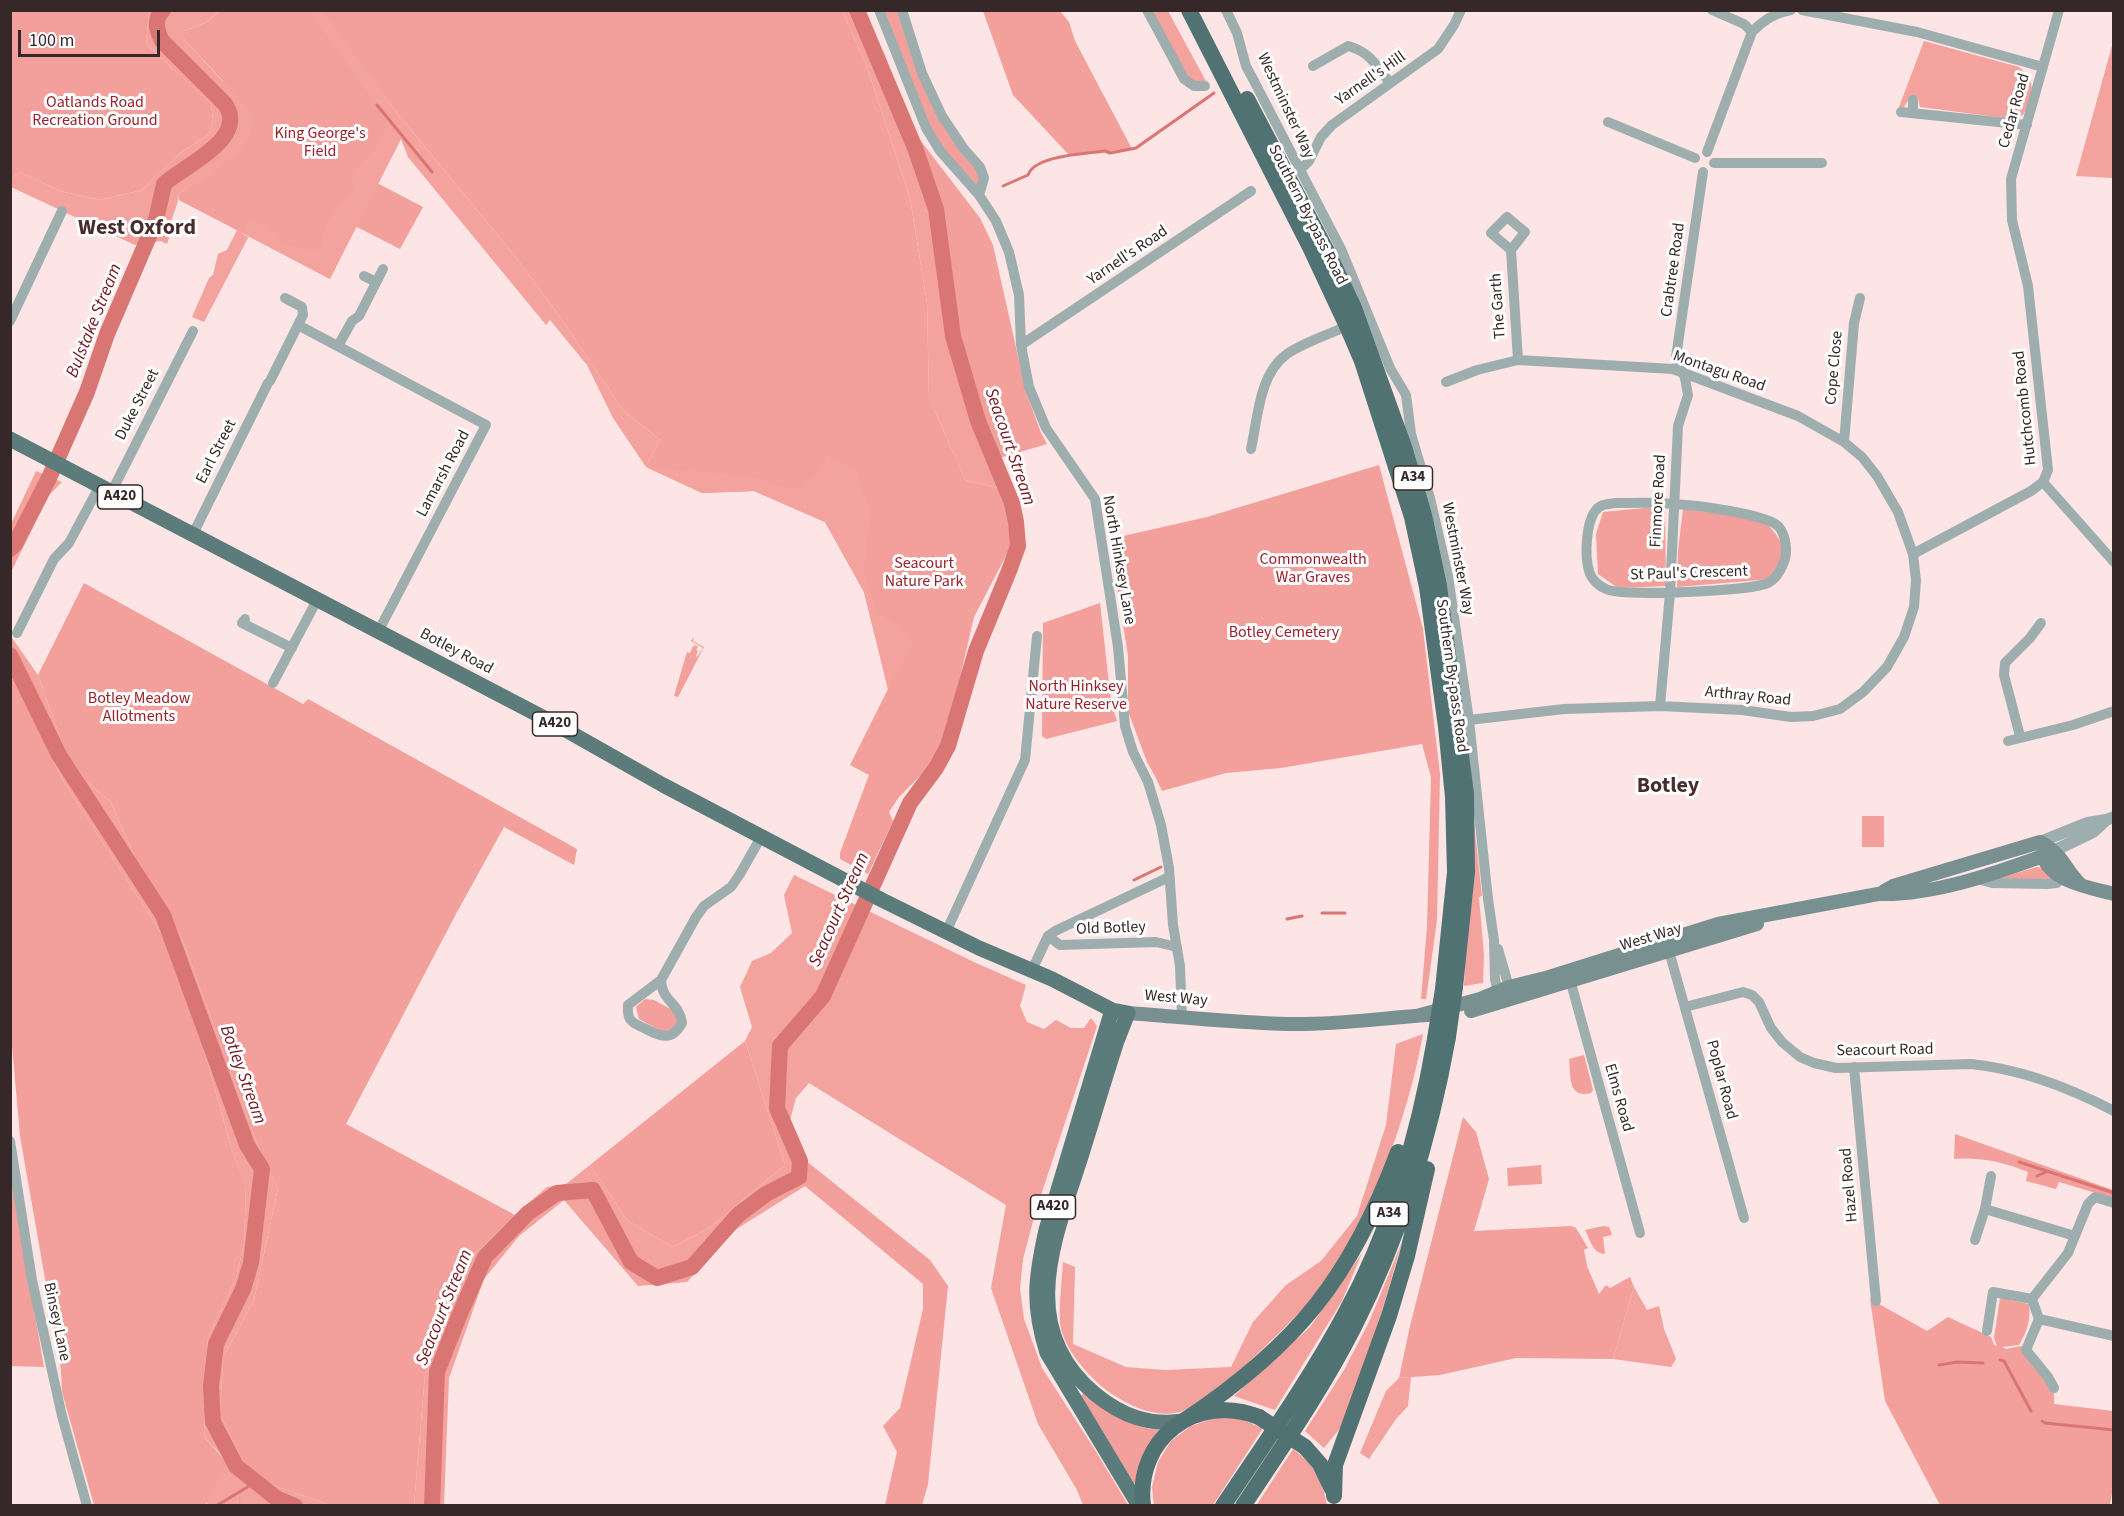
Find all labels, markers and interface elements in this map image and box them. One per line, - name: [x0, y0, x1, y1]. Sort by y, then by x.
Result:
- scale bar: [21, 18, 164, 56]
- text: 100 m: [29, 28, 74, 53]
- street label: Yarnell's Hill: [1332, 48, 1410, 110]
- street label: Westminster Way: [1252, 50, 1318, 162]
- street label: Cedar Road: [1995, 71, 2035, 151]
- park label: Oatlands Road Recreation Ground: [32, 93, 158, 131]
- park label: King George's Field: [274, 124, 366, 162]
- street label: Southern By-pass Road: [1263, 142, 1351, 288]
- district label: West Oxford: [78, 216, 196, 242]
- street label: Yarnell's Road: [1084, 222, 1172, 290]
- street label: Crabtree Road: [1658, 222, 1690, 318]
- water label: Bulstake Stream: [62, 261, 128, 381]
- street label: The Garth: [1487, 272, 1511, 340]
- street label: Cope Close: [1822, 330, 1848, 406]
- street label: Montagu Road: [1670, 347, 1768, 397]
- street label: Hutchcomb Road: [2010, 350, 2042, 466]
- street label: Duke Street: [112, 366, 164, 444]
- water label: Seacourt Stream: [979, 385, 1039, 509]
- street label: Earl Street: [193, 417, 241, 487]
- street label: Lamarsh Road: [413, 427, 475, 521]
- street label: Finmore Road: [1647, 454, 1671, 548]
- road number: A34: [1394, 466, 1432, 490]
- road number: A420: [98, 485, 142, 509]
- street label: North Hinksey Lane: [1097, 494, 1139, 626]
- street label: Westminster Way: [1437, 501, 1477, 617]
- park label: Commonwealth War Graves: [1259, 550, 1367, 588]
- park label: Seacourt Nature Park: [885, 554, 963, 592]
- street label: St Paul's Crescent: [1630, 562, 1748, 586]
- street label: Southern By-pass Road: [1431, 598, 1471, 754]
- park label: Botley Cemetery: [1229, 623, 1339, 643]
- street label: Botley Road: [416, 625, 496, 679]
- park label: North Hinksey Nature Reserve: [1025, 677, 1127, 715]
- street label: Arthray Road: [1704, 683, 1792, 711]
- park label: Botley Meadow Allotments: [88, 689, 190, 727]
- road number: A420: [532, 712, 578, 736]
- district label: Botley: [1637, 774, 1699, 800]
- water label: Seacourt Stream: [805, 849, 875, 971]
- street label: Old Botley: [1076, 918, 1146, 940]
- street label: West Way: [1618, 920, 1684, 956]
- street label: West Way: [1144, 987, 1208, 1011]
- water label: Botley Stream: [214, 1023, 270, 1127]
- street label: Poplar Road: [1701, 1038, 1741, 1122]
- street label: Seacourt Road: [1836, 1041, 1934, 1061]
- street label: Elms Road: [1599, 1062, 1637, 1134]
- street label: Hazel Road: [1837, 1147, 1863, 1223]
- road number: A420: [1030, 1195, 1076, 1219]
- road number: A34: [1370, 1202, 1408, 1226]
- water label: Seacourt Stream: [412, 1247, 478, 1369]
- street label: Binsey Lane: [38, 1281, 74, 1363]

